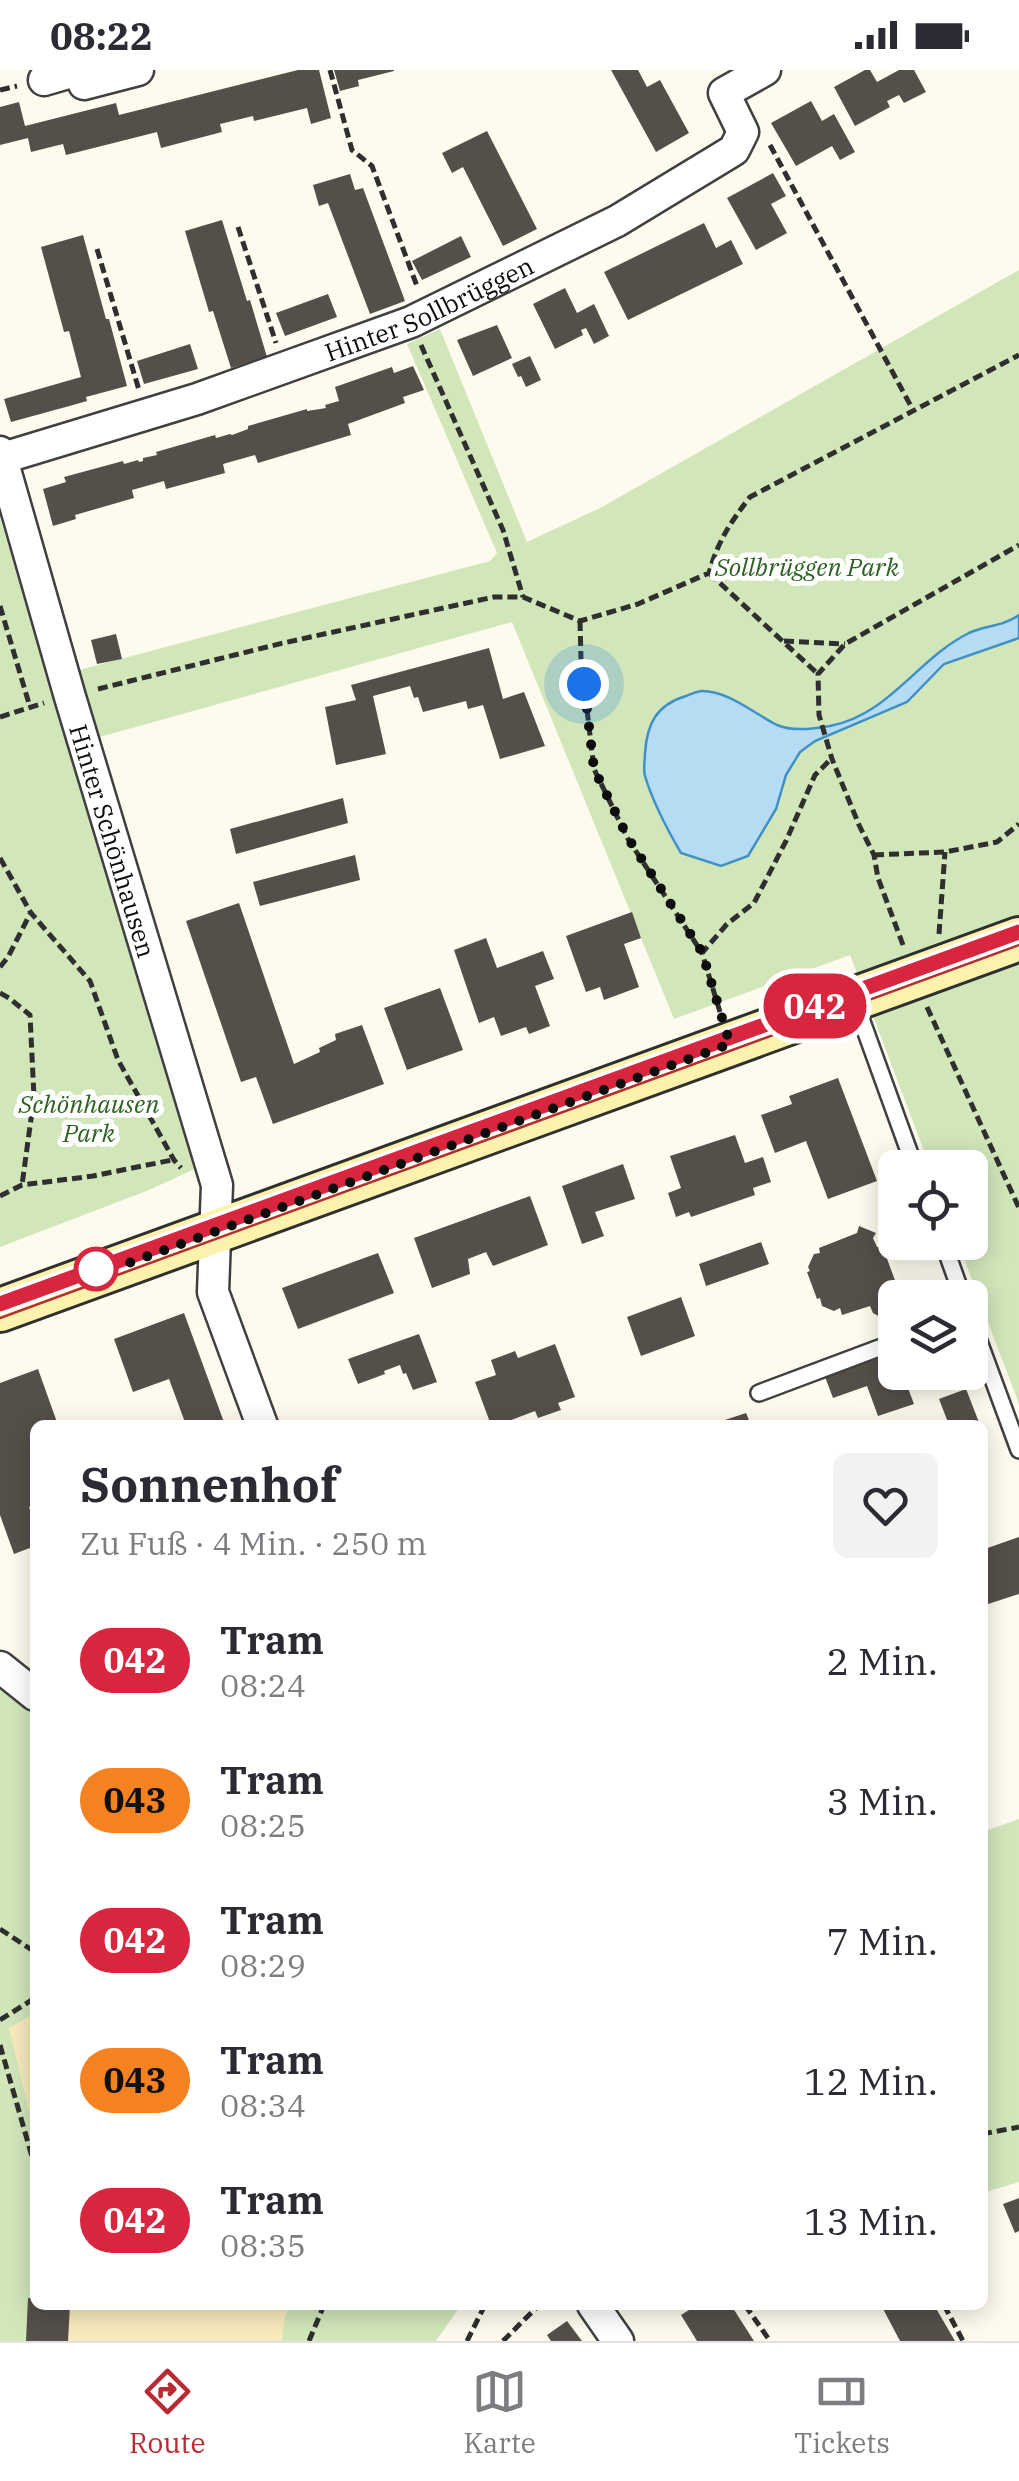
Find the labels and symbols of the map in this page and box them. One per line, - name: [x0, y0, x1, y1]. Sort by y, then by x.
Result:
- street label: Hinter Sollbrüggen: [320, 248, 539, 368]
- park label: Sollbrüggen Park: [714, 550, 900, 583]
- your location: [559, 659, 609, 709]
- street label: Hinter Schönhausen: [63, 720, 164, 962]
- line badge: 042: [758, 974, 872, 1038]
- park label: Schönhausen Park: [18, 1087, 159, 1149]
- unlabelled marker: [75, 1248, 117, 1290]

